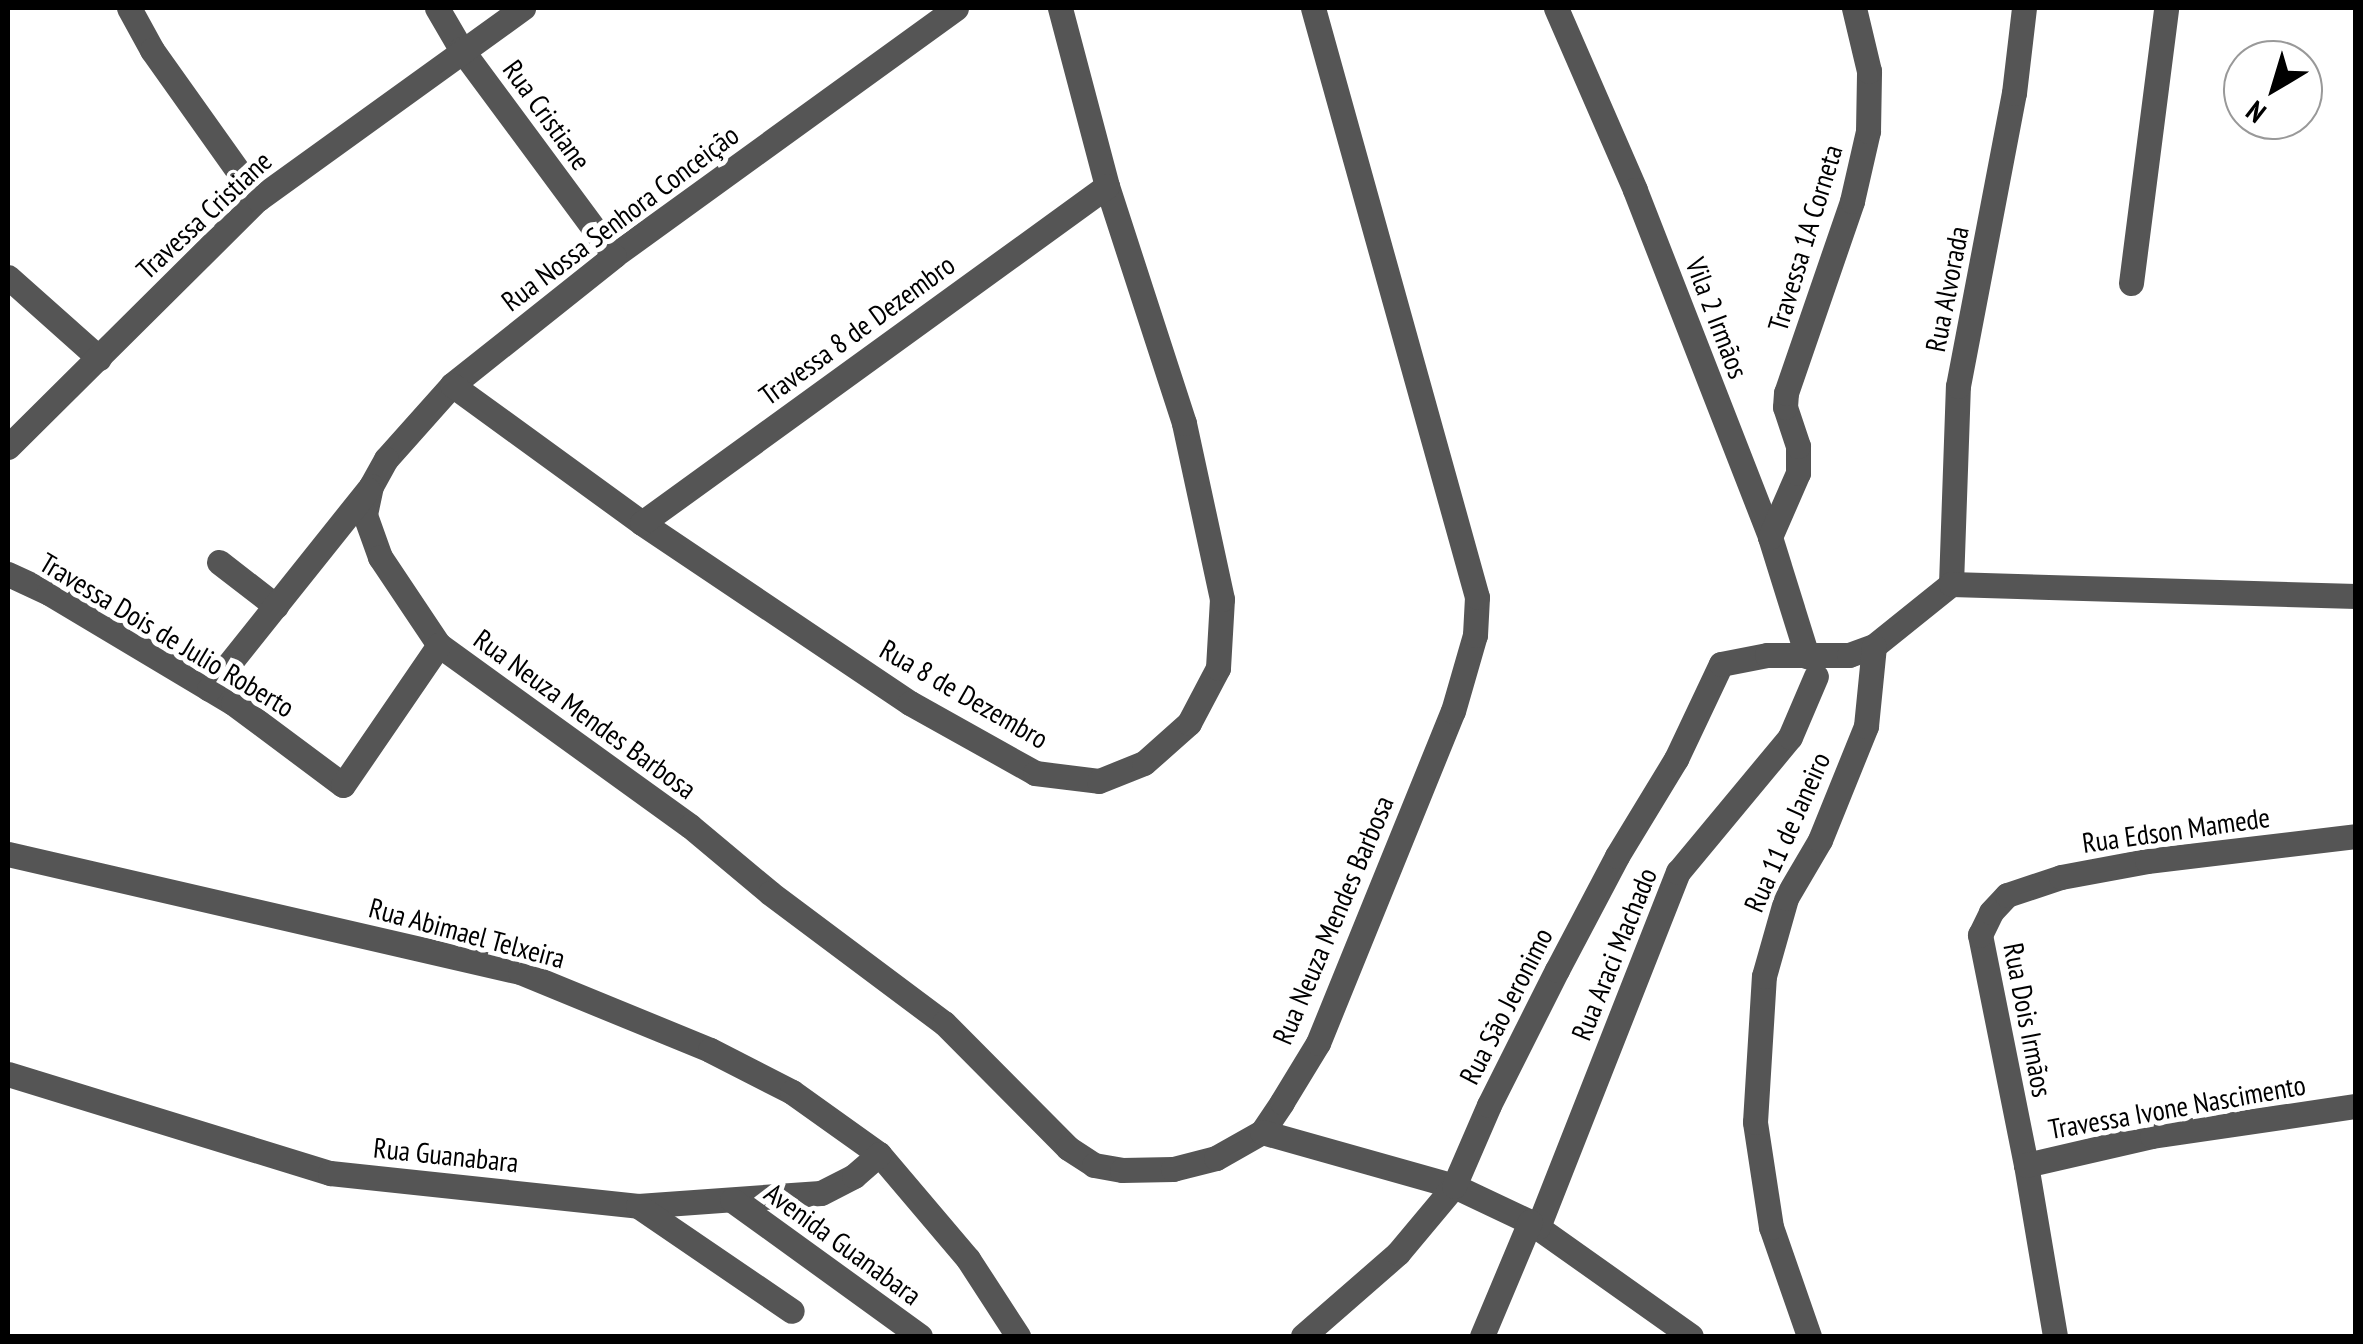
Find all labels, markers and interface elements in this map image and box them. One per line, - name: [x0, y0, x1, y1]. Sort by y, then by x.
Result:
- north arrow: [2223, 40, 2323, 140]
- street label: Rua Cristiane: [496, 54, 598, 176]
- text: N: [2238, 93, 2273, 132]
- street label: Rua Nossa Senhora Conceição: [495, 118, 745, 318]
- street label: Travessa 1A Corneta: [1761, 140, 1849, 336]
- street label: Travessa Cristiane: [130, 144, 278, 286]
- street label: Rua Alvorada: [1918, 223, 1976, 355]
- street label: Travessa 8 de Dezembro: [753, 248, 961, 412]
- street label: Vila 2 Irmãos: [1679, 253, 1755, 383]
- street label: Travessa Dois de Julio Roberto: [34, 546, 300, 724]
- street label: Rua Neuza Mendes Barbosa: [467, 622, 703, 806]
- street label: Rua 8 de Dezembro: [874, 632, 1054, 756]
- street label: Rua 11 de Janeiro: [1737, 747, 1837, 917]
- street label: Rua Neuza Mendes Barbosa: [1265, 791, 1401, 1049]
- street label: Rua Edson Mamede: [2080, 800, 2272, 860]
- street label: Rua Araci Machado: [1564, 863, 1664, 1045]
- street label: Rua Abimael Telxeira: [365, 891, 569, 975]
- street label: Rua São Jeronimo: [1452, 922, 1560, 1090]
- street label: Rua Dois Irmãos: [1997, 940, 2059, 1100]
- street label: Travessa Ivone Nascimento: [2046, 1068, 2308, 1146]
- street label: Rua Guanabara: [372, 1131, 520, 1179]
- street label: Avenida Guanabara: [758, 1176, 928, 1312]

